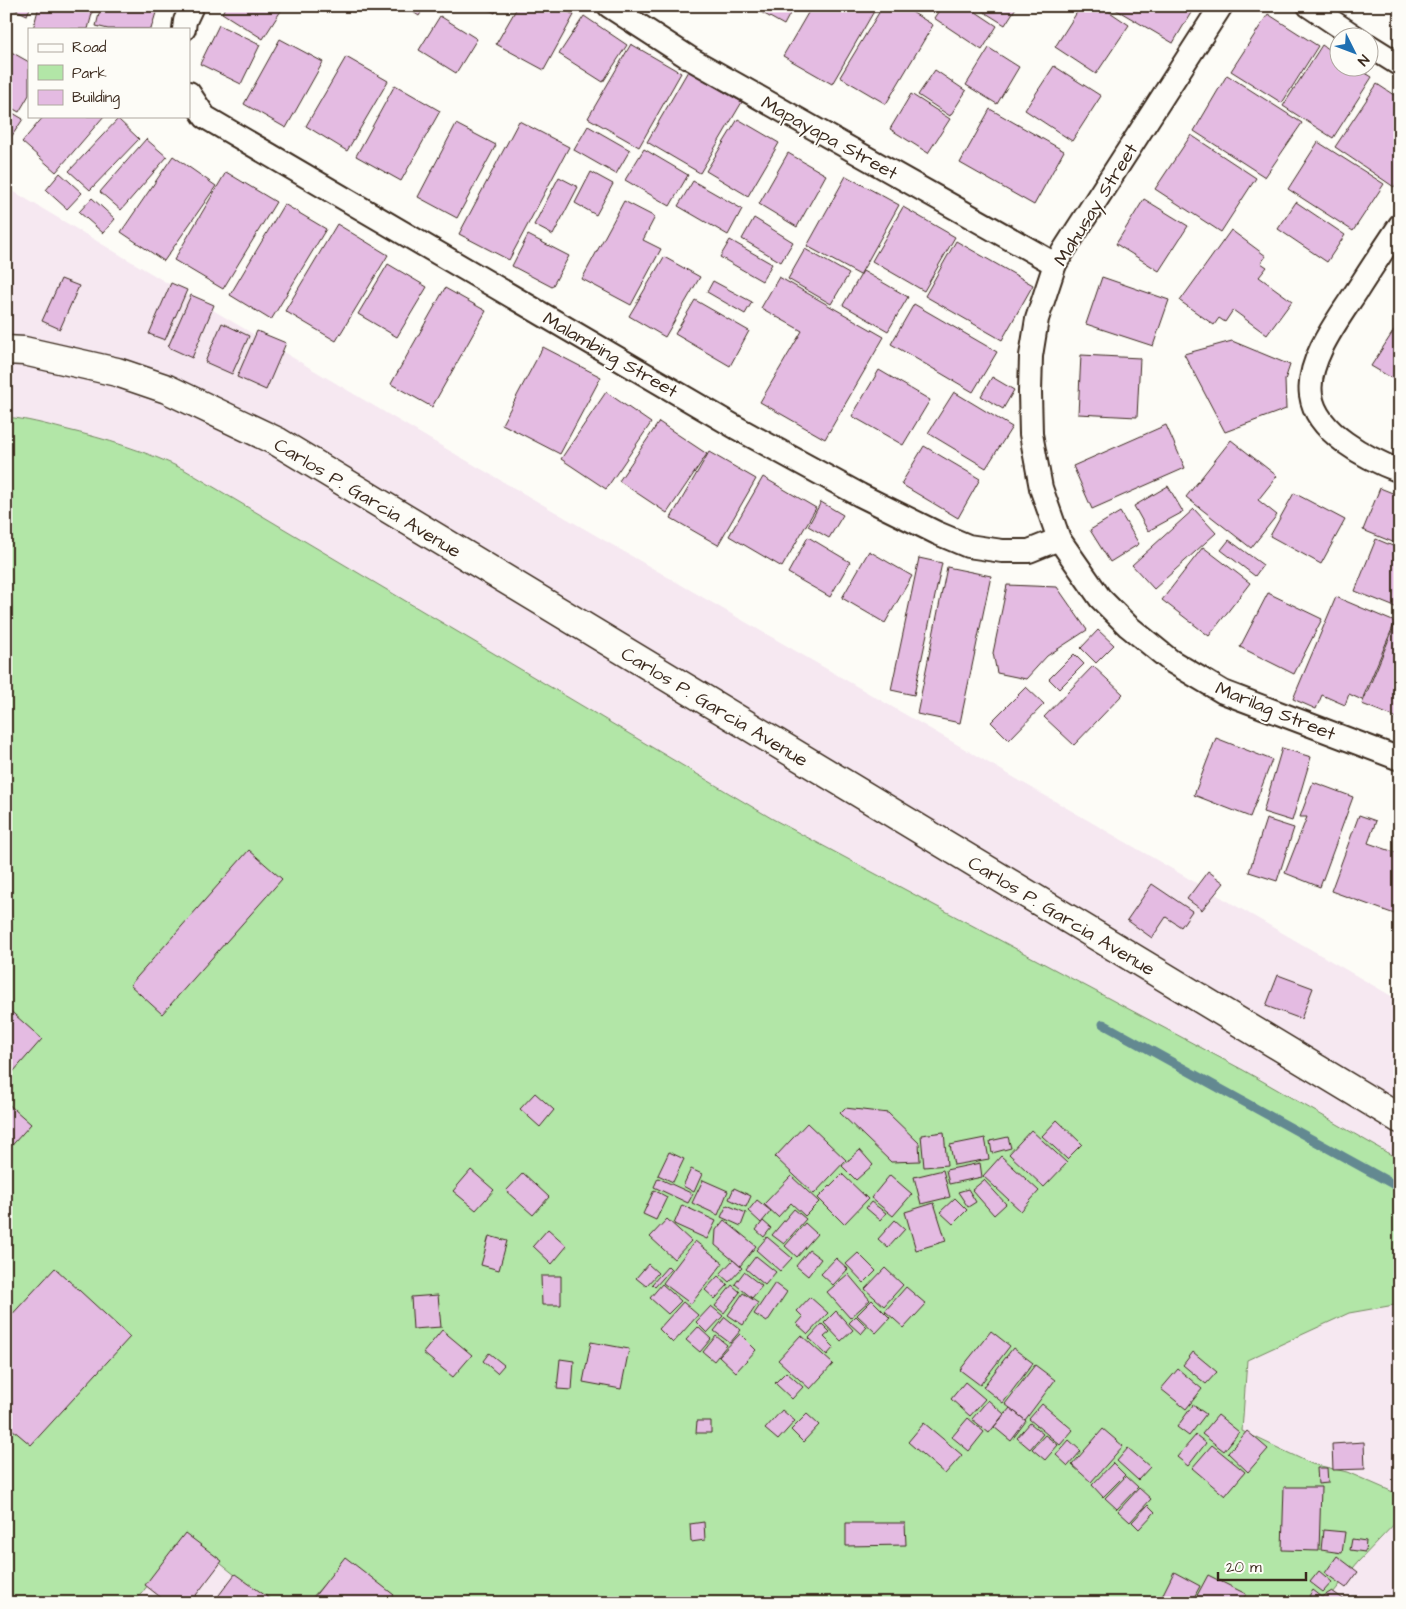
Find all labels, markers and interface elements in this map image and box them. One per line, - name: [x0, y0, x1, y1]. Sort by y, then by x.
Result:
- legend: [28, 28, 190, 118]
- north arrow: [1328, 28, 1378, 78]
- text: Road: [72, 37, 107, 58]
- text: N: [1352, 50, 1373, 70]
- text: Park: [72, 63, 107, 84]
- text: Building: [72, 87, 120, 109]
- street label: Mapayapa Street: [756, 90, 903, 188]
- street label: Mahusay Street: [1048, 138, 1146, 272]
- street label: Malambing Street: [537, 306, 683, 406]
- street label: Carlos P. Garcia Avenue: [269, 432, 466, 565]
- street label: Carlos P. Garcia Avenue: [616, 641, 813, 774]
- street label: Marilag Street: [1211, 675, 1340, 749]
- street label: Carlos P. Garcia Avenue: [963, 850, 1160, 983]
- scale bar: [1218, 1549, 1306, 1581]
- text: 20 m: [1226, 1557, 1262, 1578]

